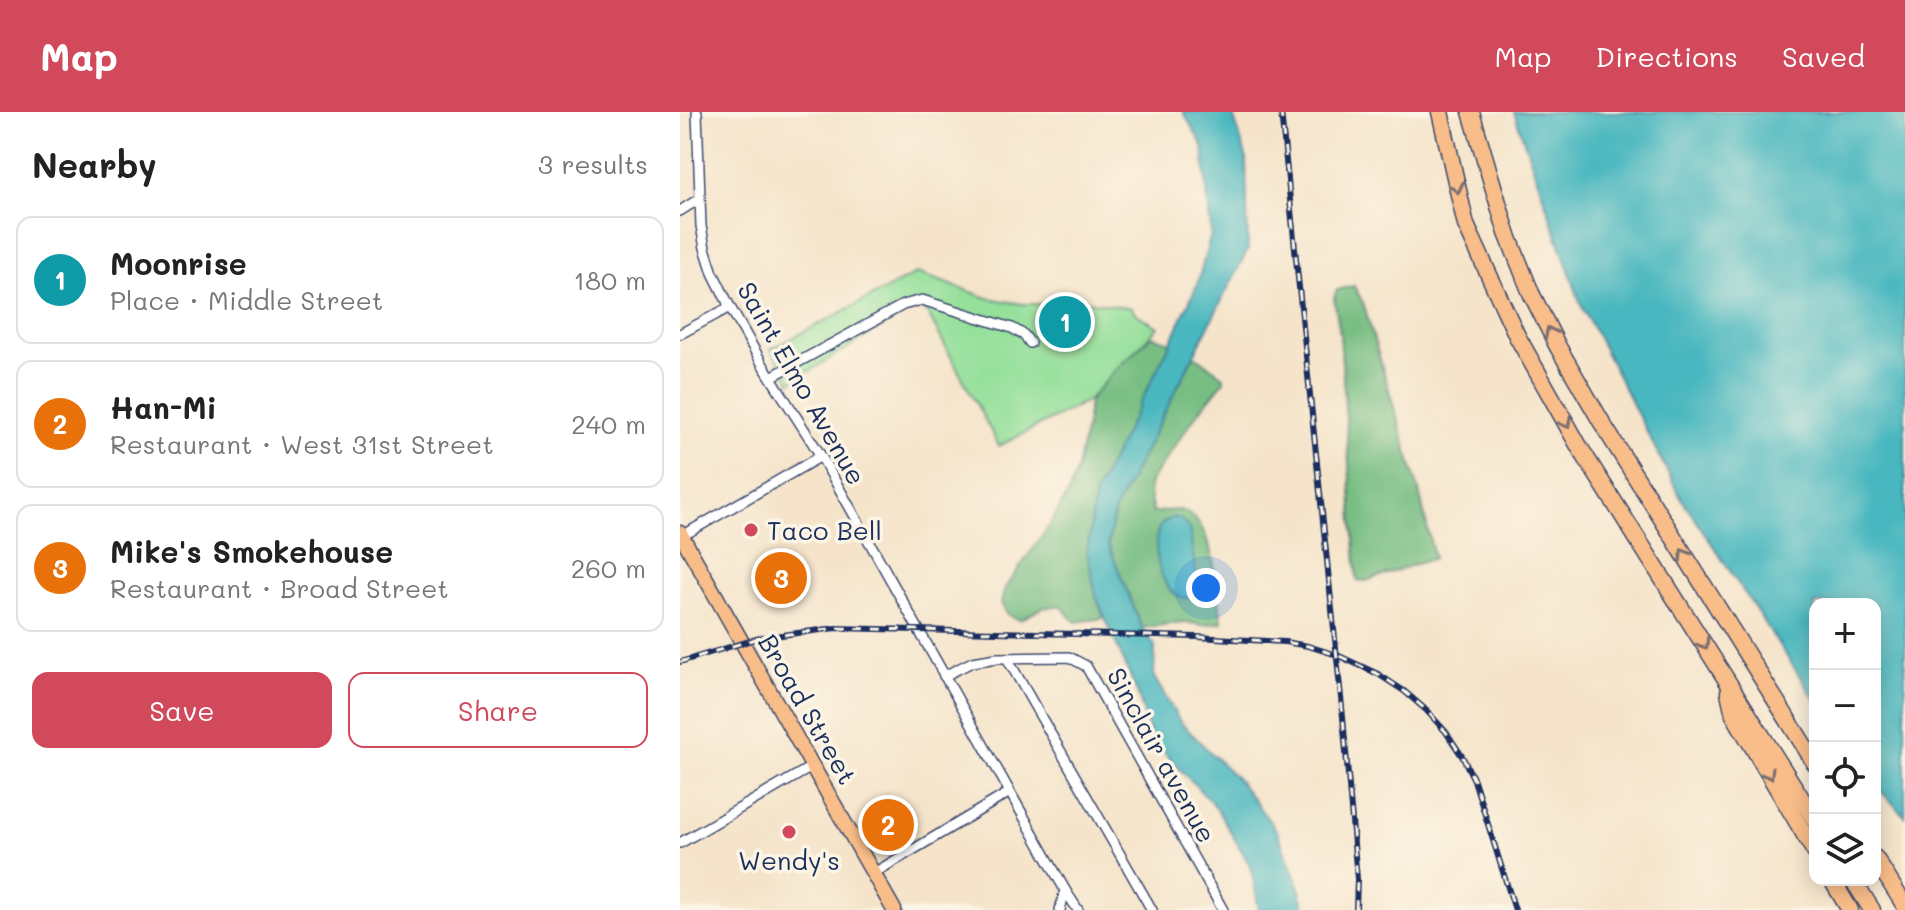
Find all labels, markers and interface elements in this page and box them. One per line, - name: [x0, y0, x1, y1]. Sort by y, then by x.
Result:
- text: Map: [40, 31, 118, 81]
- text: Map: [1495, 38, 1552, 74]
- text: Directions: [1596, 38, 1738, 74]
- text: Saved: [1782, 38, 1865, 74]
- text: Nearby: [32, 142, 157, 187]
- text: 3 results: [538, 147, 648, 181]
- one-way arrow: [1448, 181, 1465, 194]
- text: Moonrise: [110, 243, 247, 283]
- text: 1: [54, 263, 66, 297]
- text: 180 m: [574, 263, 646, 297]
- street label: Saint Elmo Avenue: [730, 275, 874, 491]
- text: Place · Middle Street: [110, 283, 383, 317]
- pin: 1: [1039, 292, 1091, 352]
- one-way arrow: [1545, 325, 1560, 340]
- text: Han-Mi: [110, 387, 217, 427]
- text: 2: [53, 407, 67, 441]
- text: 240 m: [571, 407, 646, 441]
- one-way arrow: [1556, 414, 1572, 429]
- text: Restaurant · West 31st Street: [110, 427, 494, 461]
- place label: Taco Bell: [767, 513, 882, 547]
- marker: Taco Bell: [742, 521, 760, 539]
- text: Mike's Smokehouse: [110, 531, 393, 571]
- pin: 3: [755, 548, 807, 608]
- one-way arrow: [1679, 549, 1694, 563]
- text: 3: [52, 551, 68, 585]
- text: 260 m: [571, 551, 646, 585]
- your location: [1186, 568, 1226, 608]
- text: Restaurant · Broad Street: [110, 571, 449, 605]
- map controls: [1809, 598, 1881, 886]
- button: +: [1809, 598, 1881, 670]
- street label: Broad Street: [751, 628, 865, 790]
- one-way arrow: [1694, 635, 1709, 649]
- street label: Sinclair avenue: [1100, 661, 1224, 849]
- button: −: [1809, 670, 1881, 742]
- button: Save: [32, 672, 332, 748]
- button: Share: [348, 672, 648, 748]
- button: locate: [1809, 742, 1881, 814]
- one-way arrow: [1759, 765, 1775, 780]
- pin: 2: [862, 795, 914, 855]
- button: layers: [1809, 814, 1881, 886]
- marker: Wendy's: [780, 823, 798, 841]
- place label: Wendy's: [738, 843, 840, 877]

